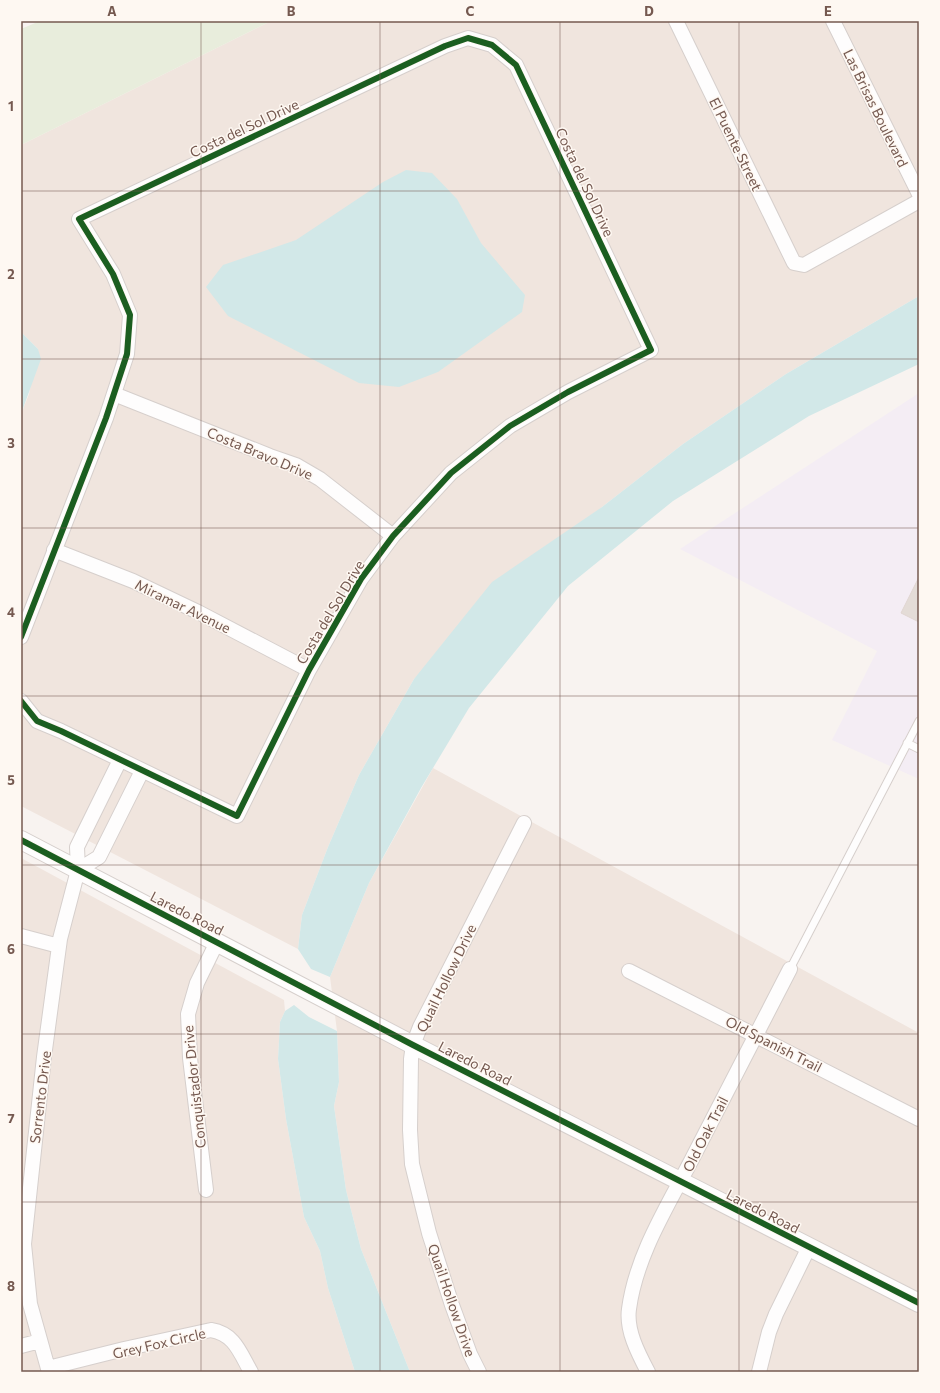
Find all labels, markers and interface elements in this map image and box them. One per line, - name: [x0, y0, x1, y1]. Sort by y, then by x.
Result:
- text: A: [107, 3, 117, 19]
- text: B: [287, 3, 296, 19]
- text: C: [466, 3, 475, 19]
- text: D: [644, 3, 654, 19]
- text: E: [824, 3, 832, 19]
- street label: Las Brisas Boulevard: [840, 46, 912, 170]
- street label: Costa del Sol Drive: [187, 95, 301, 161]
- street label: El Puente Street: [706, 95, 766, 194]
- text: 1: [8, 98, 14, 114]
- street label: Costa del Sol Drive: [552, 125, 618, 239]
- text: 2: [7, 266, 15, 282]
- street label: Costa Bravo Drive: [205, 423, 315, 483]
- text: 3: [7, 435, 15, 451]
- street label: Costa del Sol Drive: [292, 557, 368, 667]
- street label: Miramar Avenue: [132, 576, 234, 636]
- text: 4: [7, 604, 15, 620]
- text: 5: [7, 772, 15, 788]
- street label: Laredo Road: [148, 887, 226, 939]
- street label: Quail Hollow Drive: [412, 921, 480, 1035]
- text: 6: [7, 941, 15, 957]
- street label: Old Spanish Trail: [723, 1012, 825, 1076]
- street label: Conquistador Drive: [179, 1025, 209, 1149]
- street label: Laredo Road: [436, 1037, 514, 1089]
- street label: Sorrento Drive: [26, 1050, 54, 1144]
- street label: Old Oak Trail: [679, 1093, 731, 1175]
- text: 7: [7, 1110, 15, 1126]
- street label: Laredo Road: [724, 1185, 802, 1237]
- street label: Quail Hollow Drive: [425, 1241, 479, 1359]
- text: 8: [7, 1278, 15, 1294]
- street label: Grey Fox Circle: [111, 1324, 207, 1362]

